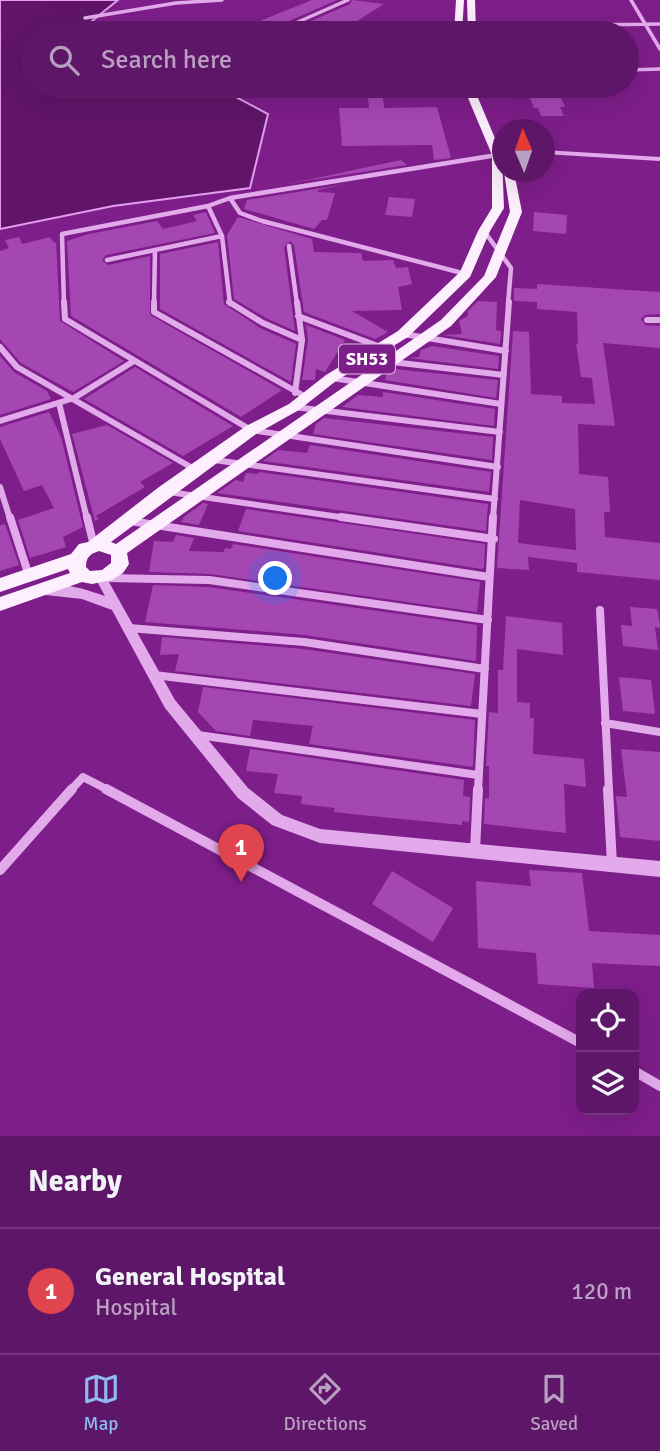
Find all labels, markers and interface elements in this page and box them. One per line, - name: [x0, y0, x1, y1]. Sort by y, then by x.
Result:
- search box: [21, 21, 639, 98]
- icon: search: [45, 41, 83, 79]
- text: Search here: [101, 44, 232, 76]
- north arrow: [492, 119, 555, 182]
- road number: SH53: [339, 344, 395, 374]
- your location: [258, 561, 292, 595]
- pin: 1: [218, 824, 264, 882]
- map controls: [576, 989, 639, 1115]
- button: locate: [576, 989, 639, 1052]
- button: layers: [576, 1052, 639, 1115]
- text: Nearby: [28, 1163, 122, 1200]
- text: General Hospital: [95, 1261, 285, 1293]
- text: 1: [45, 1277, 57, 1306]
- text: 120 m: [571, 1277, 632, 1306]
- text: Hospital: [95, 1293, 177, 1322]
- tab: Map: [82, 1370, 120, 1436]
- tab: Directions: [284, 1370, 367, 1436]
- tab: Saved: [530, 1370, 578, 1436]

